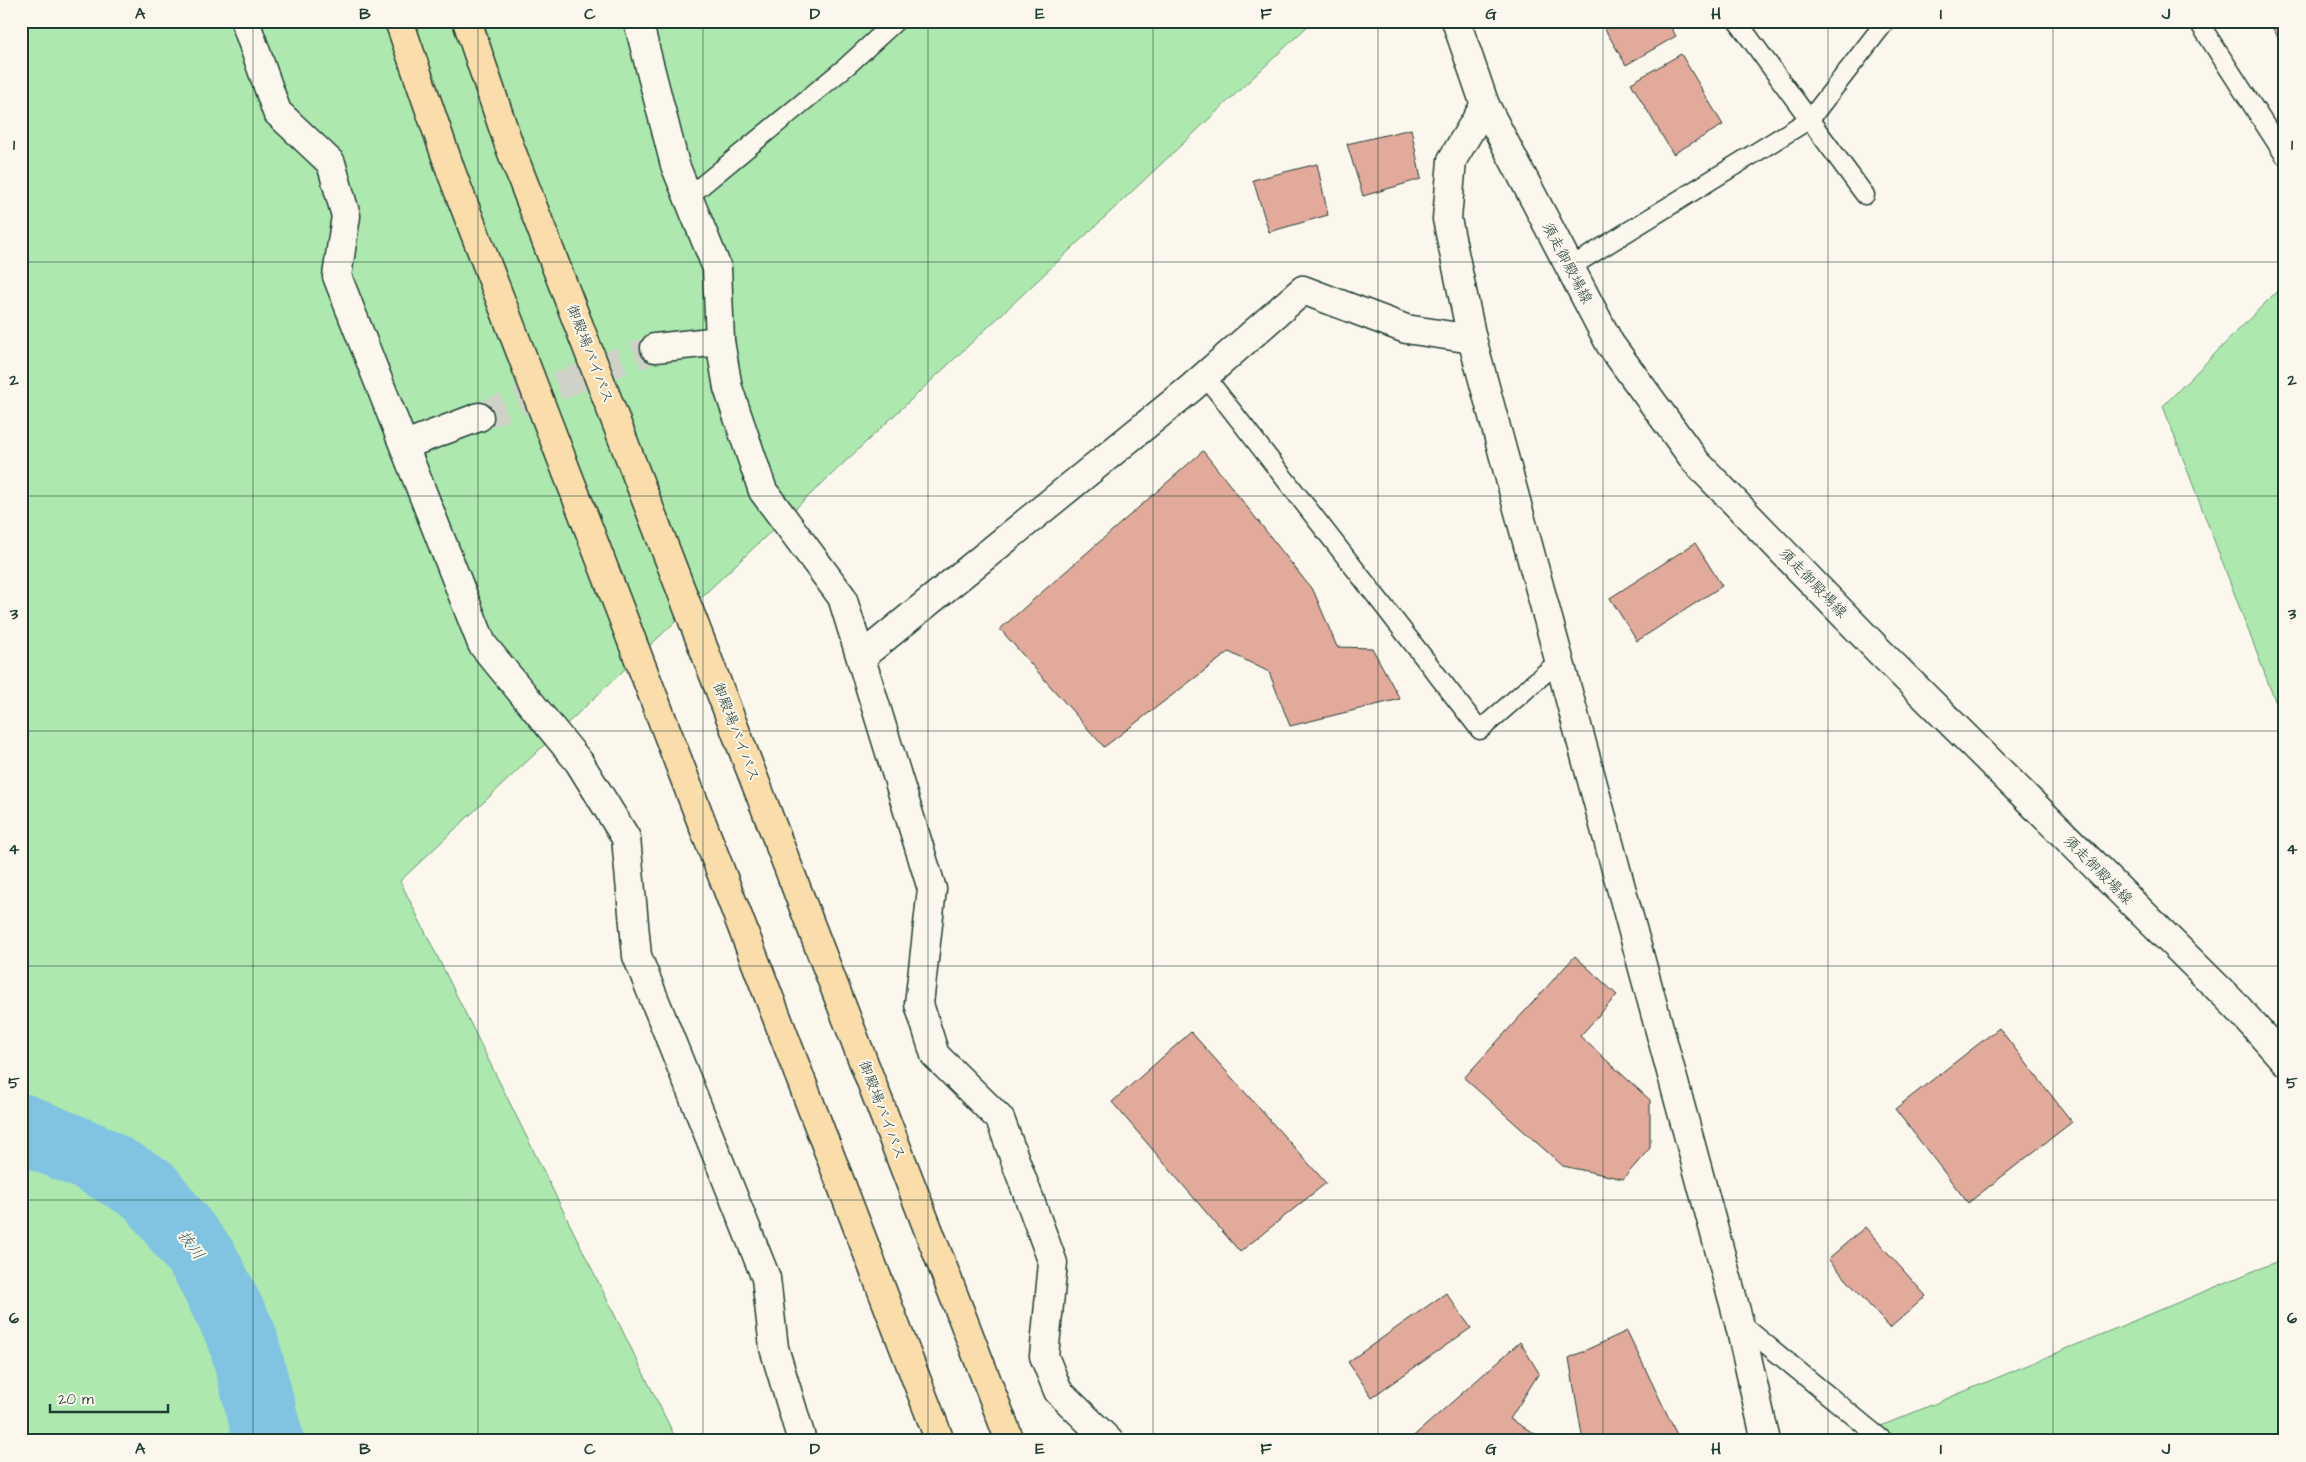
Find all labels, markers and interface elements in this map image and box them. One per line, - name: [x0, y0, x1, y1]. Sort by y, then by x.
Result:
- text: A: [135, 3, 146, 25]
- text: B: [359, 3, 371, 25]
- text: C: [584, 3, 596, 25]
- text: D: [810, 3, 821, 25]
- text: E: [1035, 3, 1045, 25]
- text: F: [1260, 3, 1272, 25]
- text: G: [1485, 3, 1497, 25]
- text: H: [1711, 3, 1721, 25]
- text: I: [1940, 3, 1942, 25]
- text: J: [2161, 3, 2171, 25]
- text: 1: [13, 134, 16, 156]
- text: 1: [2291, 134, 2294, 156]
- street label: 須走御殿場線: [1537, 218, 1597, 308]
- street label: 御殿場バイパス: [561, 301, 619, 407]
- text: 2: [8, 369, 19, 391]
- text: 2: [2286, 369, 2297, 391]
- street label: 須走御殿場線: [1774, 543, 1852, 623]
- text: 3: [9, 603, 19, 625]
- text: 3: [2287, 603, 2297, 625]
- street label: 御殿場バイパス: [707, 679, 765, 785]
- street label: 須走御殿場線: [2059, 831, 2137, 909]
- text: 4: [9, 838, 20, 860]
- text: 4: [2287, 838, 2298, 860]
- street label: 御殿場バイパス: [853, 1057, 911, 1163]
- text: 5: [8, 1072, 20, 1094]
- text: 5: [2286, 1072, 2298, 1094]
- water label: 抜川: [173, 1226, 209, 1264]
- text: 6: [9, 1307, 19, 1329]
- text: 6: [2287, 1307, 2297, 1329]
- scale bar: [50, 1382, 168, 1414]
- text: 20 m: [58, 1389, 94, 1410]
- text: A: [135, 1438, 146, 1460]
- text: B: [359, 1438, 371, 1460]
- text: C: [584, 1438, 596, 1460]
- text: D: [810, 1438, 821, 1460]
- text: E: [1035, 1438, 1045, 1460]
- text: F: [1260, 1438, 1272, 1460]
- text: G: [1485, 1438, 1497, 1460]
- text: H: [1711, 1438, 1721, 1460]
- text: I: [1940, 1438, 1942, 1460]
- text: J: [2161, 1438, 2171, 1460]

